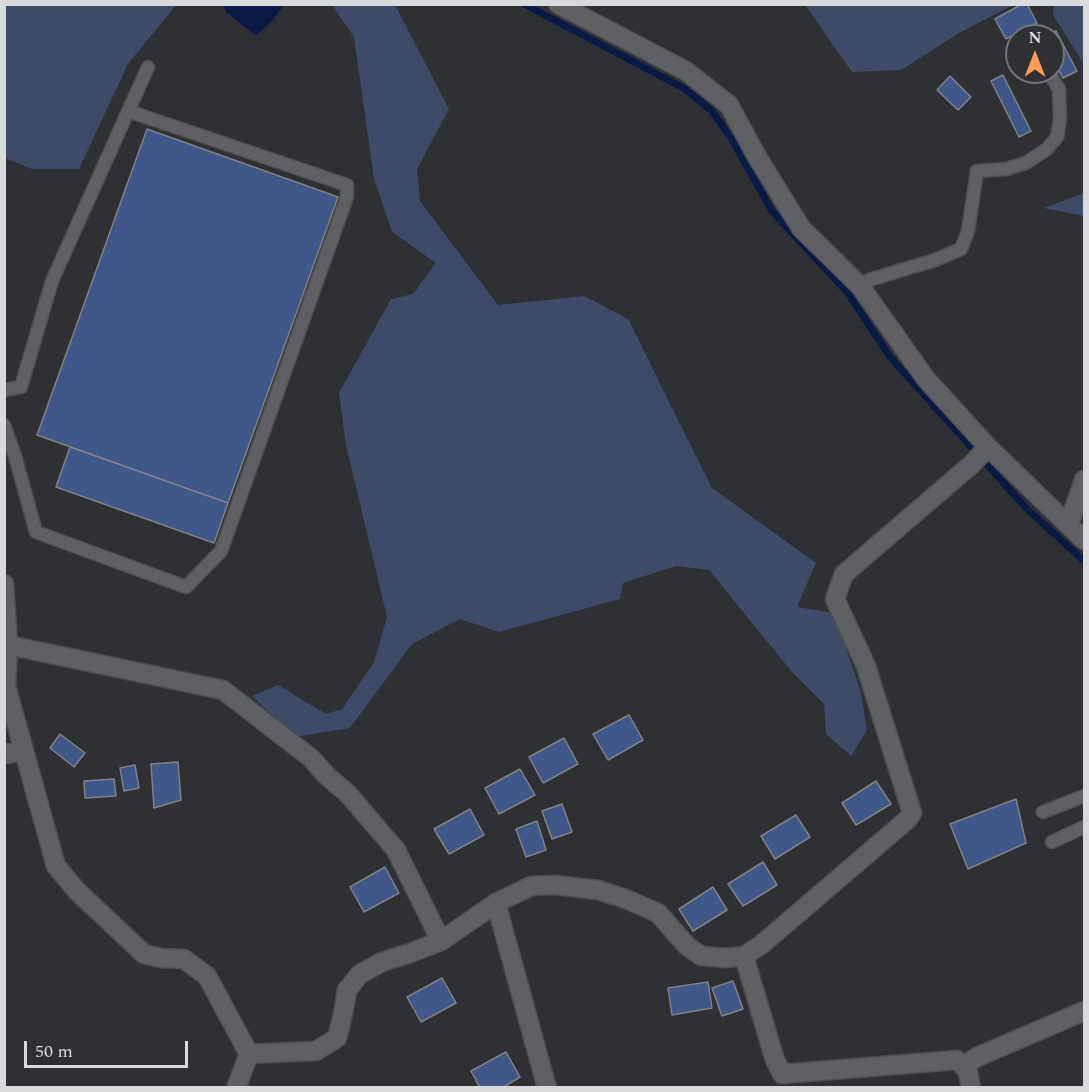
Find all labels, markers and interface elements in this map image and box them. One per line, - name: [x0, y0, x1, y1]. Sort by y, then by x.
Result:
- north arrow: [1005, 24, 1065, 84]
- text: N: [1028, 26, 1042, 50]
- scale bar: [27, 1029, 190, 1067]
- text: 50 m: [35, 1038, 73, 1065]

